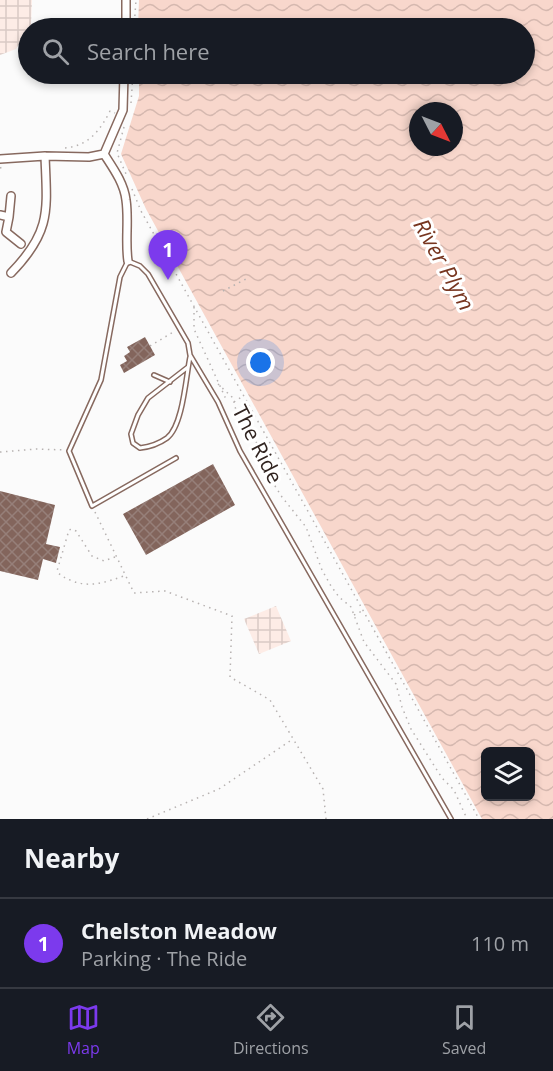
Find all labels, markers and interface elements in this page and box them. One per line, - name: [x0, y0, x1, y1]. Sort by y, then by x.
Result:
- search box: [18, 18, 535, 84]
- icon: search: [39, 35, 72, 68]
- text: Search here: [87, 36, 210, 66]
- north arrow: [409, 102, 463, 156]
- water label: River Plym: [407, 213, 483, 315]
- pin: 1: [148, 230, 188, 280]
- your location: [246, 348, 275, 377]
- street label: The Ride: [226, 400, 290, 488]
- map controls: [481, 747, 535, 801]
- button: layers: [481, 747, 535, 801]
- text: Nearby: [24, 840, 119, 876]
- text: Chelston Meadow: [81, 915, 277, 945]
- text: 1: [38, 930, 49, 957]
- text: 110 m: [471, 930, 529, 957]
- text: Parking · The Ride: [81, 945, 247, 972]
- tab: Map: [67, 1001, 100, 1059]
- tab: Directions: [233, 1001, 309, 1059]
- tab: Saved: [442, 1001, 486, 1059]

